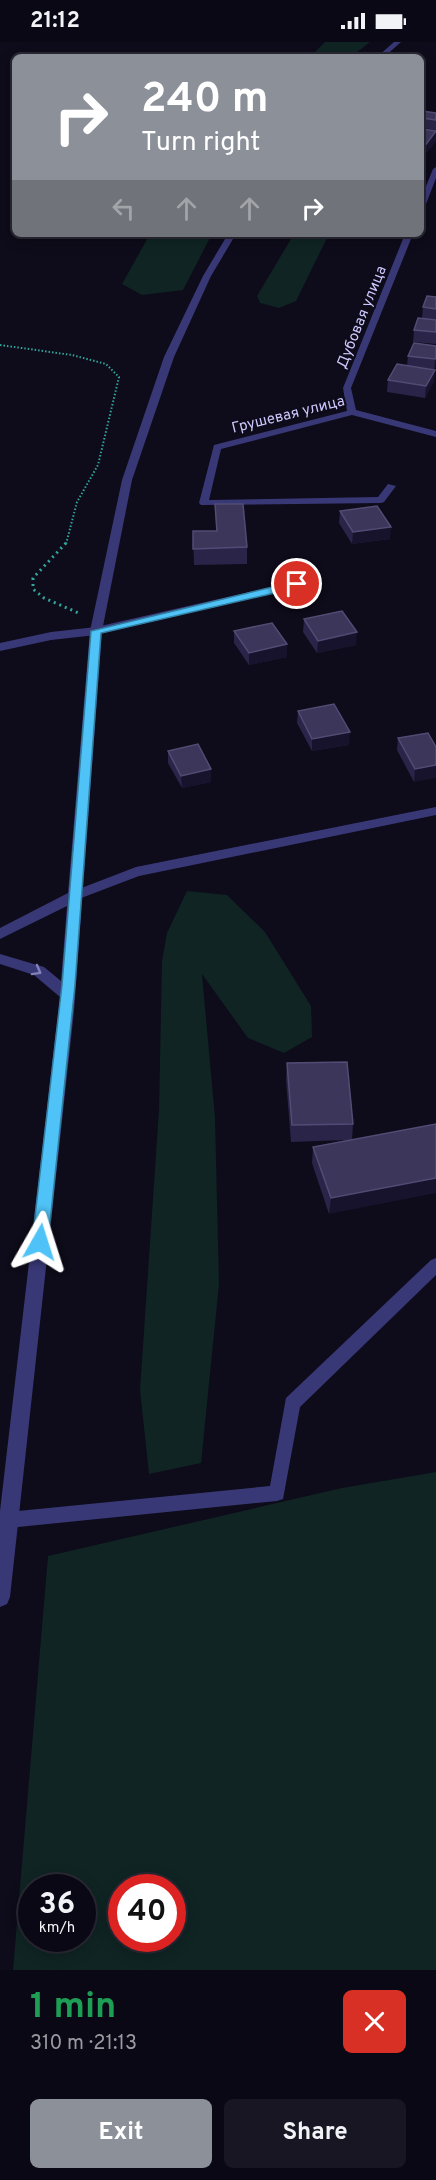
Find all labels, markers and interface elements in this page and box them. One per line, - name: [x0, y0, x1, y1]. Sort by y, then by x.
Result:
- text: 21:12: [30, 8, 80, 35]
- text: 240 m: [141, 74, 269, 127]
- icon: right: [42, 78, 120, 156]
- text: Turn right: [141, 126, 260, 160]
- icon: left: [107, 192, 140, 225]
- icon: ahead: [170, 192, 203, 225]
- icon: ahead: [233, 192, 266, 225]
- icon: right: [296, 192, 329, 225]
- street label: Дубовая улица: [333, 263, 392, 372]
- street label: Грушевая улица: [230, 392, 347, 439]
- pin: [271, 558, 322, 609]
- icon: arrive: [280, 567, 313, 600]
- one-way arrow: [30, 964, 41, 975]
- position arrow: [8, 1210, 72, 1274]
- speed limit sign: 40: [108, 1874, 186, 1952]
- text: 36: [39, 1887, 75, 1924]
- text: km/h: [39, 1919, 75, 1938]
- text: 1 min: [30, 1985, 116, 2031]
- button: close: [343, 1990, 406, 2053]
- text: 310 m · 21:13: [30, 2031, 137, 2057]
- button: Exit: [30, 2099, 212, 2168]
- button: Share: [224, 2099, 406, 2168]

